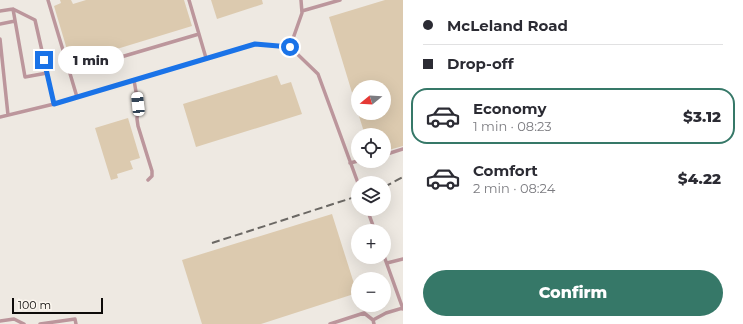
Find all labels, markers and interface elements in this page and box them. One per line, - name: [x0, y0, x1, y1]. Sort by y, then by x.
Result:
- text: McLeland Road: [447, 16, 568, 35]
- route start: [281, 38, 299, 56]
- callout: 1 min: [58, 46, 124, 74]
- route end: [35, 51, 53, 69]
- text: 1 min: [73, 52, 109, 68]
- text: Drop-off: [447, 54, 514, 73]
- north arrow: [351, 80, 391, 120]
- map controls: [351, 80, 391, 312]
- car: [131, 91, 145, 117]
- icon: car: [425, 98, 461, 134]
- text: Economy: [473, 99, 546, 118]
- text: $3.12: [683, 107, 721, 126]
- text: 1 min · 08:23: [473, 118, 552, 134]
- button: locate: [351, 128, 391, 168]
- icon: car: [425, 160, 461, 196]
- text: Comfort: [473, 161, 538, 180]
- text: $4.22: [678, 169, 721, 188]
- button: layers: [351, 176, 391, 216]
- text: 2 min · 08:24: [473, 180, 555, 196]
- button: +: [351, 224, 391, 264]
- button: Confirm: [423, 270, 723, 316]
- button: −: [351, 272, 391, 312]
- scale bar: [12, 296, 103, 315]
- text: 100 m: [18, 298, 51, 312]

